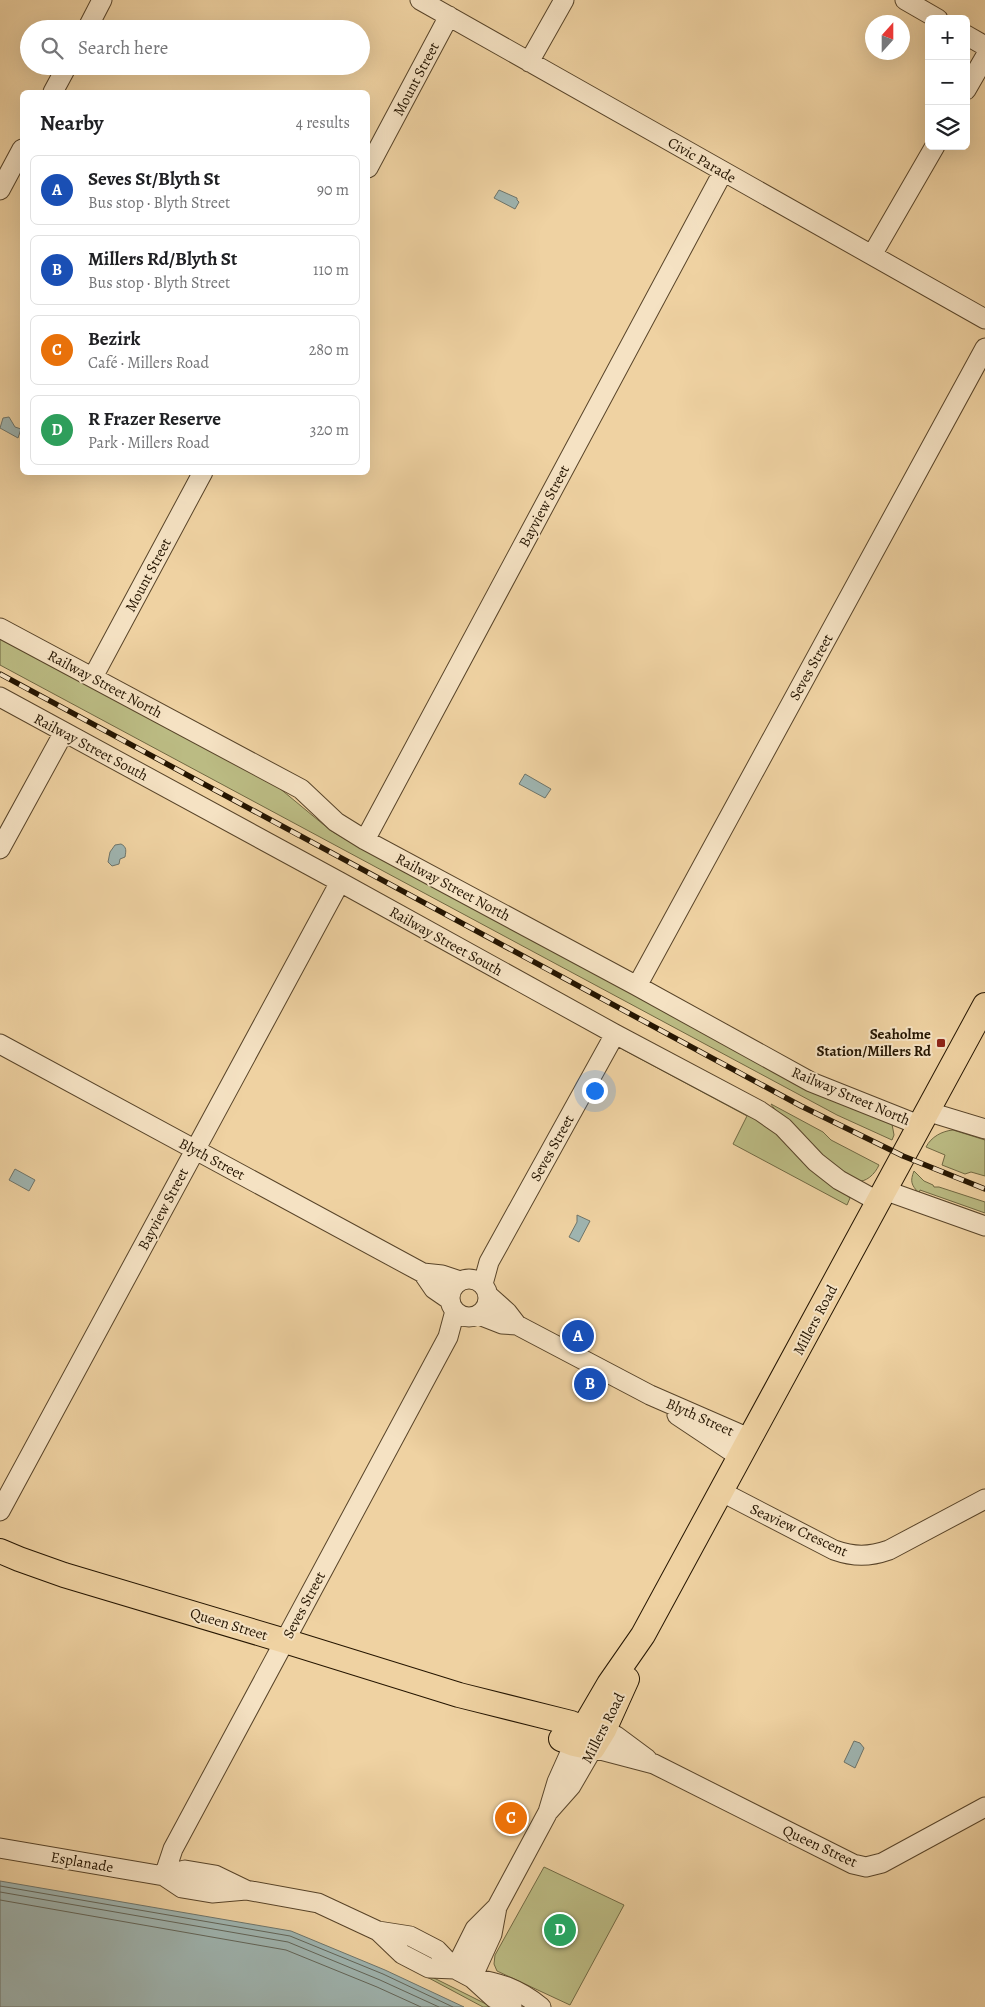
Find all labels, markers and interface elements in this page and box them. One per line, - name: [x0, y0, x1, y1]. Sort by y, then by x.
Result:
- north arrow: [865, 15, 910, 60]
- map controls: [925, 15, 970, 150]
- button: +: [925, 15, 970, 60]
- search box: [20, 20, 370, 75]
- icon: search: [38, 34, 66, 62]
- text: Search here: [78, 35, 168, 61]
- street label: Mount Street: [388, 38, 444, 119]
- button: −: [925, 60, 970, 105]
- button: layers: [925, 105, 970, 150]
- text: Nearby: [40, 109, 103, 137]
- text: 4 results: [296, 112, 350, 134]
- street label: Civic Parade: [664, 132, 740, 188]
- text: Seves St/Blyth St: [88, 166, 220, 192]
- text: A: [52, 179, 62, 201]
- text: 90 m: [317, 179, 349, 201]
- text: Bus stop · Blyth Street: [88, 192, 230, 214]
- text: Millers Rd/Blyth St: [88, 246, 237, 272]
- text: B: [52, 259, 62, 281]
- text: 110 m: [313, 259, 349, 281]
- text: Bus stop · Blyth Street: [88, 272, 230, 294]
- text: Bezirk: [88, 326, 140, 352]
- text: C: [52, 339, 62, 361]
- text: 280 m: [309, 339, 349, 361]
- text: Café · Millers Road: [88, 352, 209, 374]
- text: R Frazer Reserve: [88, 406, 221, 432]
- text: D: [51, 419, 63, 441]
- text: 320 m: [310, 419, 349, 441]
- text: Park · Millers Road: [88, 432, 209, 454]
- street label: Bayview Street: [514, 461, 574, 551]
- street label: Mount Street: [120, 534, 176, 615]
- street label: Seves Street: [784, 630, 838, 704]
- street label: Railway Street North: [44, 645, 166, 723]
- street label: Railway Street South: [30, 708, 152, 786]
- street label: Railway Street North: [392, 848, 514, 926]
- street label: Railway Street South: [386, 902, 506, 980]
- place label: Seaholme Station/Millers Rd: [816, 1024, 932, 1061]
- marker: Seaholme Station/Millers Rd: [935, 1037, 947, 1049]
- street label: Railway Street North: [789, 1062, 913, 1130]
- your location: [582, 1078, 608, 1104]
- street label: Seves Street: [525, 1111, 579, 1185]
- street label: Blyth Street: [175, 1133, 249, 1185]
- street label: Bayview Street: [133, 1164, 193, 1254]
- street label: Millers Road: [788, 1281, 842, 1359]
- pin: A: [562, 1317, 594, 1355]
- pin: B: [574, 1365, 606, 1403]
- street label: Blyth Street: [663, 1393, 737, 1441]
- street label: Seaview Crescent: [747, 1499, 851, 1561]
- street label: Seves Street: [278, 1568, 330, 1642]
- street label: Queen Street: [188, 1603, 270, 1645]
- street label: Millers Road: [577, 1688, 630, 1767]
- pin: C: [495, 1799, 527, 1837]
- street label: Queen Street: [779, 1820, 861, 1872]
- street label: Esplanade: [49, 1847, 115, 1877]
- pin: D: [544, 1911, 576, 1949]

